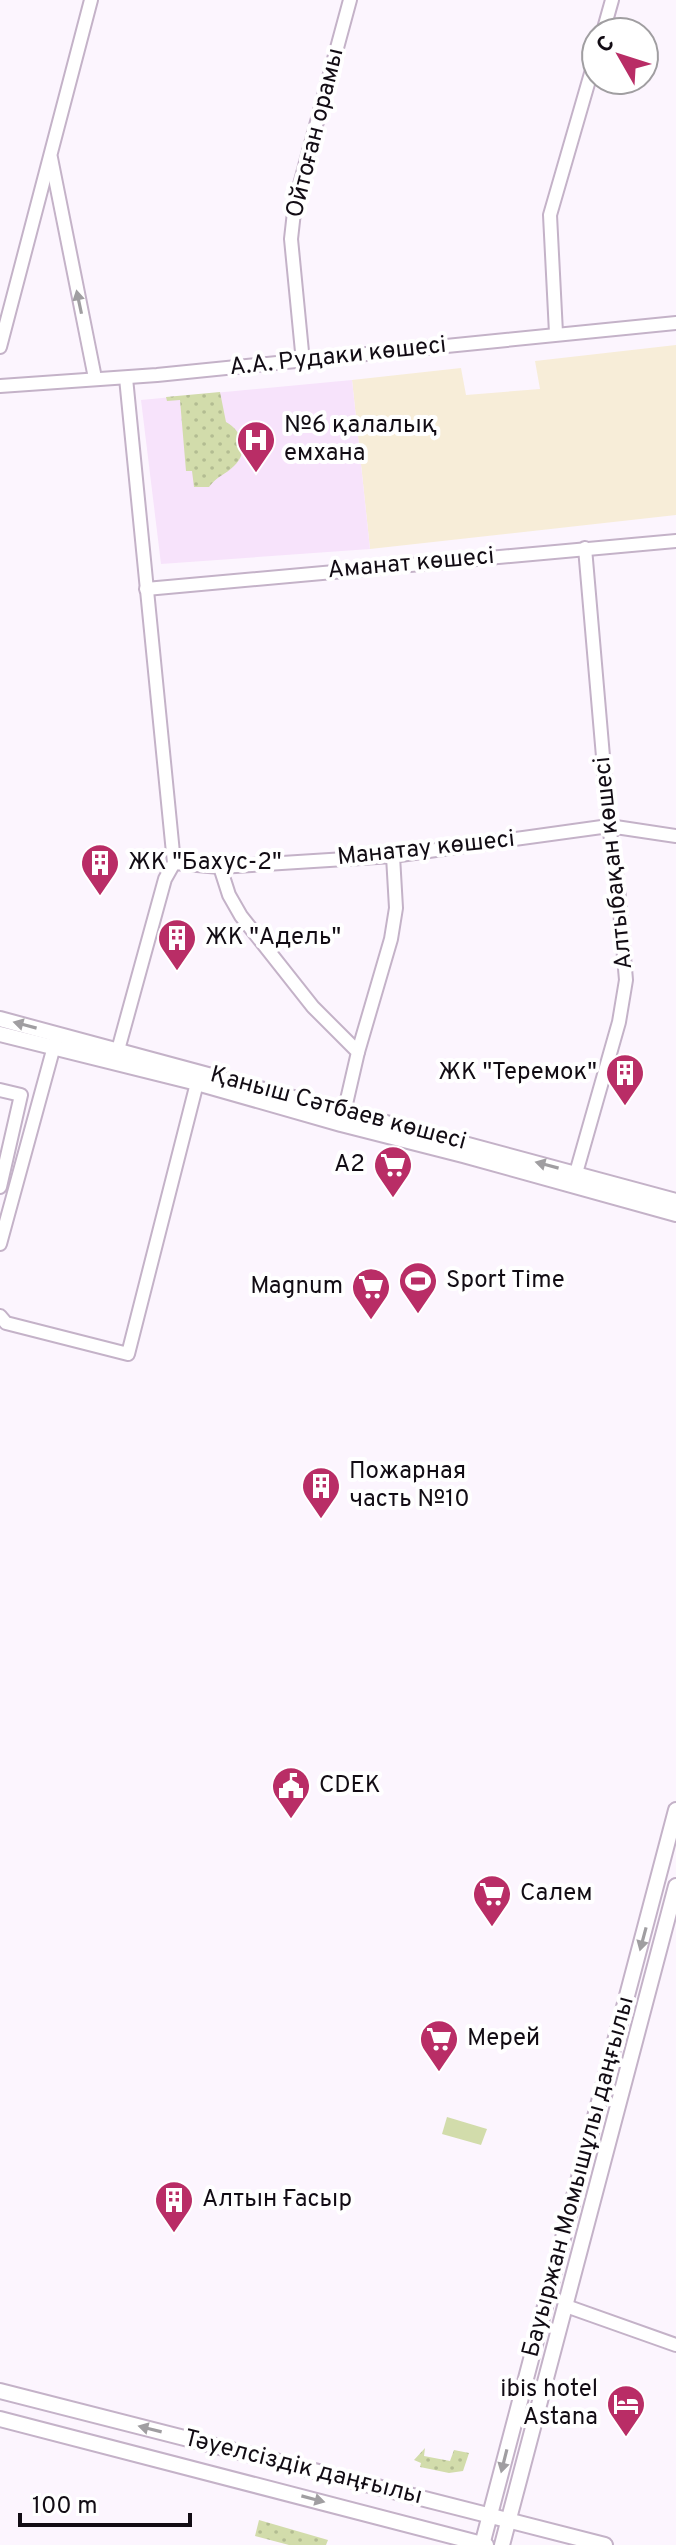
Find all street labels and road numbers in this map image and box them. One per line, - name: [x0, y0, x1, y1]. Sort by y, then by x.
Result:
- street label: Ойтоған орамы: [280, 45, 352, 221]
- street label: А.А. Рудаки көшесі: [228, 331, 448, 383]
- street label: Аманат көшесі: [326, 542, 496, 586]
- street label: Алтыбақан көшесі: [588, 755, 640, 971]
- street label: Манатау көшесі: [336, 825, 516, 873]
- street label: Қаныш Сәтбаев көшесі: [207, 1060, 469, 1158]
- street label: Бауыржан Момышұлы даңғылы: [516, 1993, 642, 2361]
- street label: Тәуелсіздік даңғылы: [181, 2424, 425, 2512]

